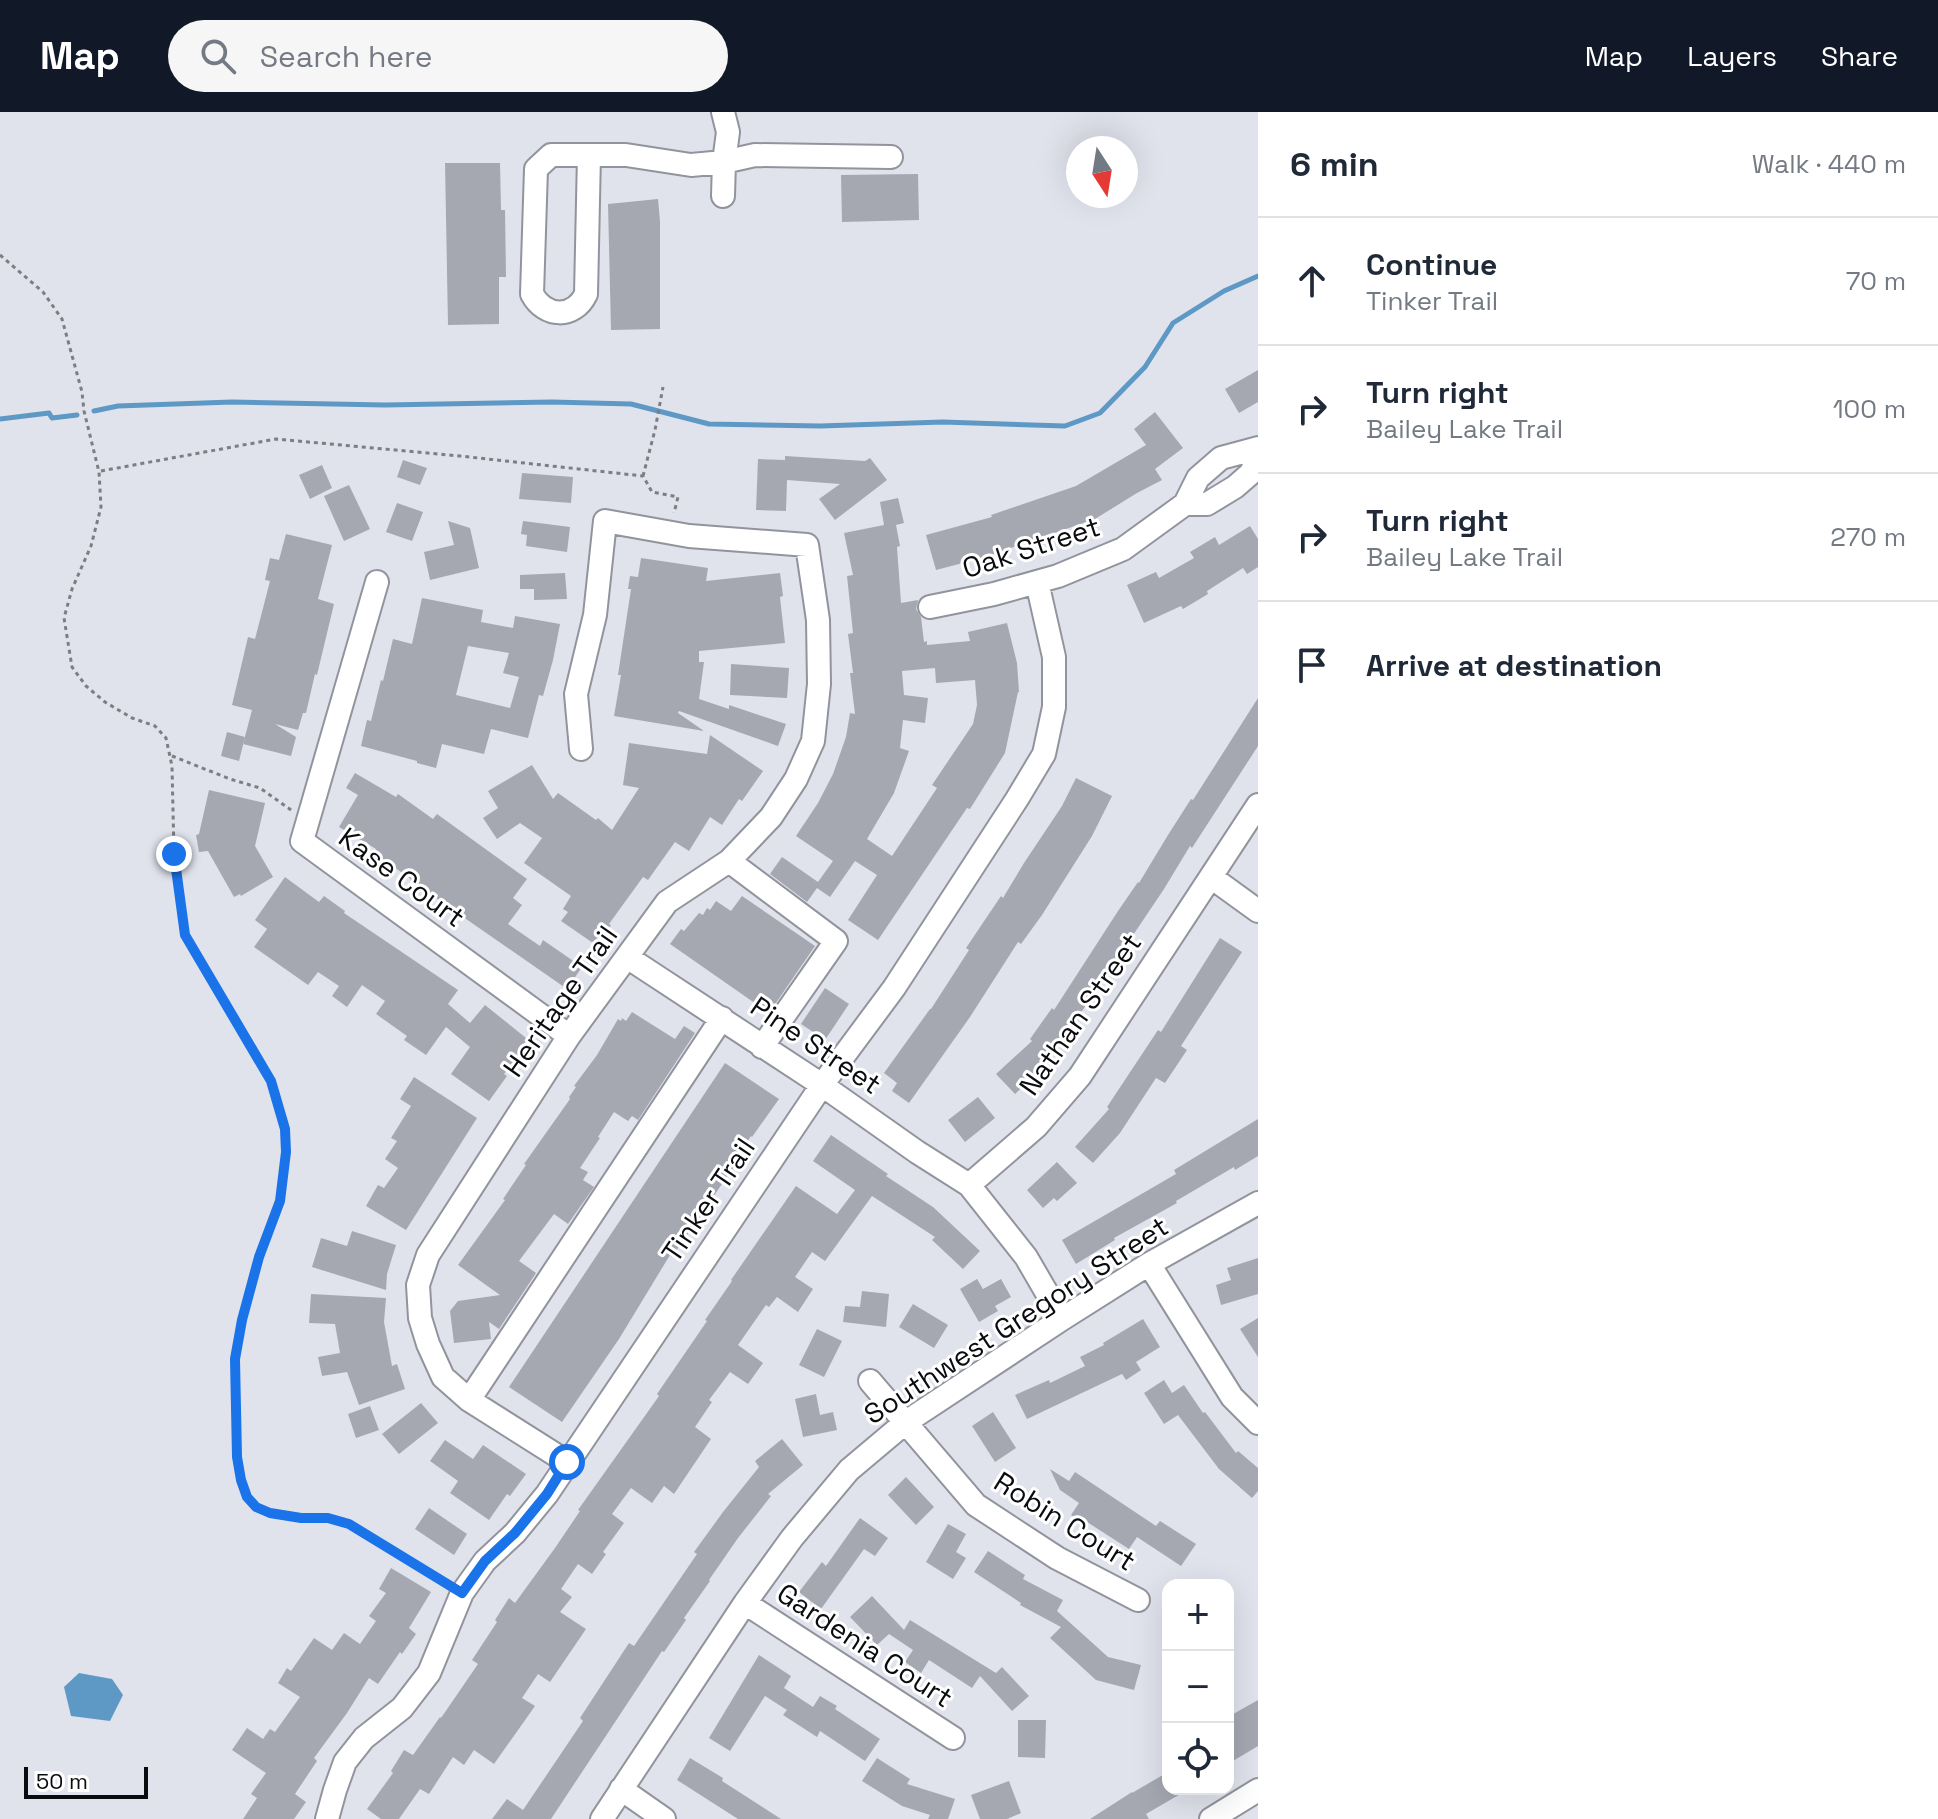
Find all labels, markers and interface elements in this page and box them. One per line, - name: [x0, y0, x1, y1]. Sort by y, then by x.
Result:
- search box: [168, 20, 728, 92]
- text: Map: [40, 32, 120, 80]
- icon: search: [196, 34, 240, 78]
- text: Search here: [260, 37, 433, 76]
- text: Map: [1585, 38, 1643, 74]
- text: Layers: [1687, 38, 1777, 74]
- text: Share: [1821, 38, 1898, 74]
- north arrow: [1066, 136, 1138, 208]
- text: 6 min: [1290, 143, 1379, 186]
- text: Walk · 440 m: [1752, 147, 1906, 181]
- text: Continue: [1366, 245, 1497, 284]
- icon: ahead: [1290, 259, 1334, 303]
- text: 70 m: [1846, 264, 1906, 298]
- text: Tinker Trail: [1366, 284, 1498, 318]
- text: Turn right: [1366, 373, 1509, 412]
- icon: right: [1290, 387, 1334, 431]
- text: 100 m: [1833, 392, 1906, 426]
- text: Bailey Lake Trail: [1366, 412, 1563, 446]
- text: Turn right: [1366, 501, 1509, 540]
- street label: Oak Street: [958, 508, 1104, 586]
- icon: right: [1290, 515, 1334, 559]
- text: 270 m: [1830, 520, 1906, 554]
- text: Bailey Lake Trail: [1366, 540, 1563, 574]
- icon: arrive: [1290, 643, 1334, 687]
- text: Arrive at destination: [1366, 646, 1662, 685]
- street label: Kase Court: [332, 819, 472, 935]
- route end: [156, 836, 192, 872]
- street label: Heritage Trail: [495, 919, 625, 1083]
- street label: Nathan Street: [1011, 926, 1149, 1102]
- street label: Pine Street: [744, 988, 888, 1102]
- street label: Tinker Trail: [653, 1131, 763, 1269]
- street label: Southwest Gregory Street: [857, 1208, 1175, 1432]
- route start: [549, 1444, 585, 1480]
- street label: Robin Court: [988, 1463, 1142, 1579]
- street label: Gardenia Court: [770, 1575, 960, 1715]
- map controls: [1162, 1579, 1234, 1795]
- button: +: [1162, 1579, 1234, 1651]
- button: −: [1162, 1651, 1234, 1723]
- button: locate: [1162, 1723, 1234, 1795]
- scale bar: [24, 1763, 148, 1799]
- text: 50 m: [36, 1767, 88, 1795]

